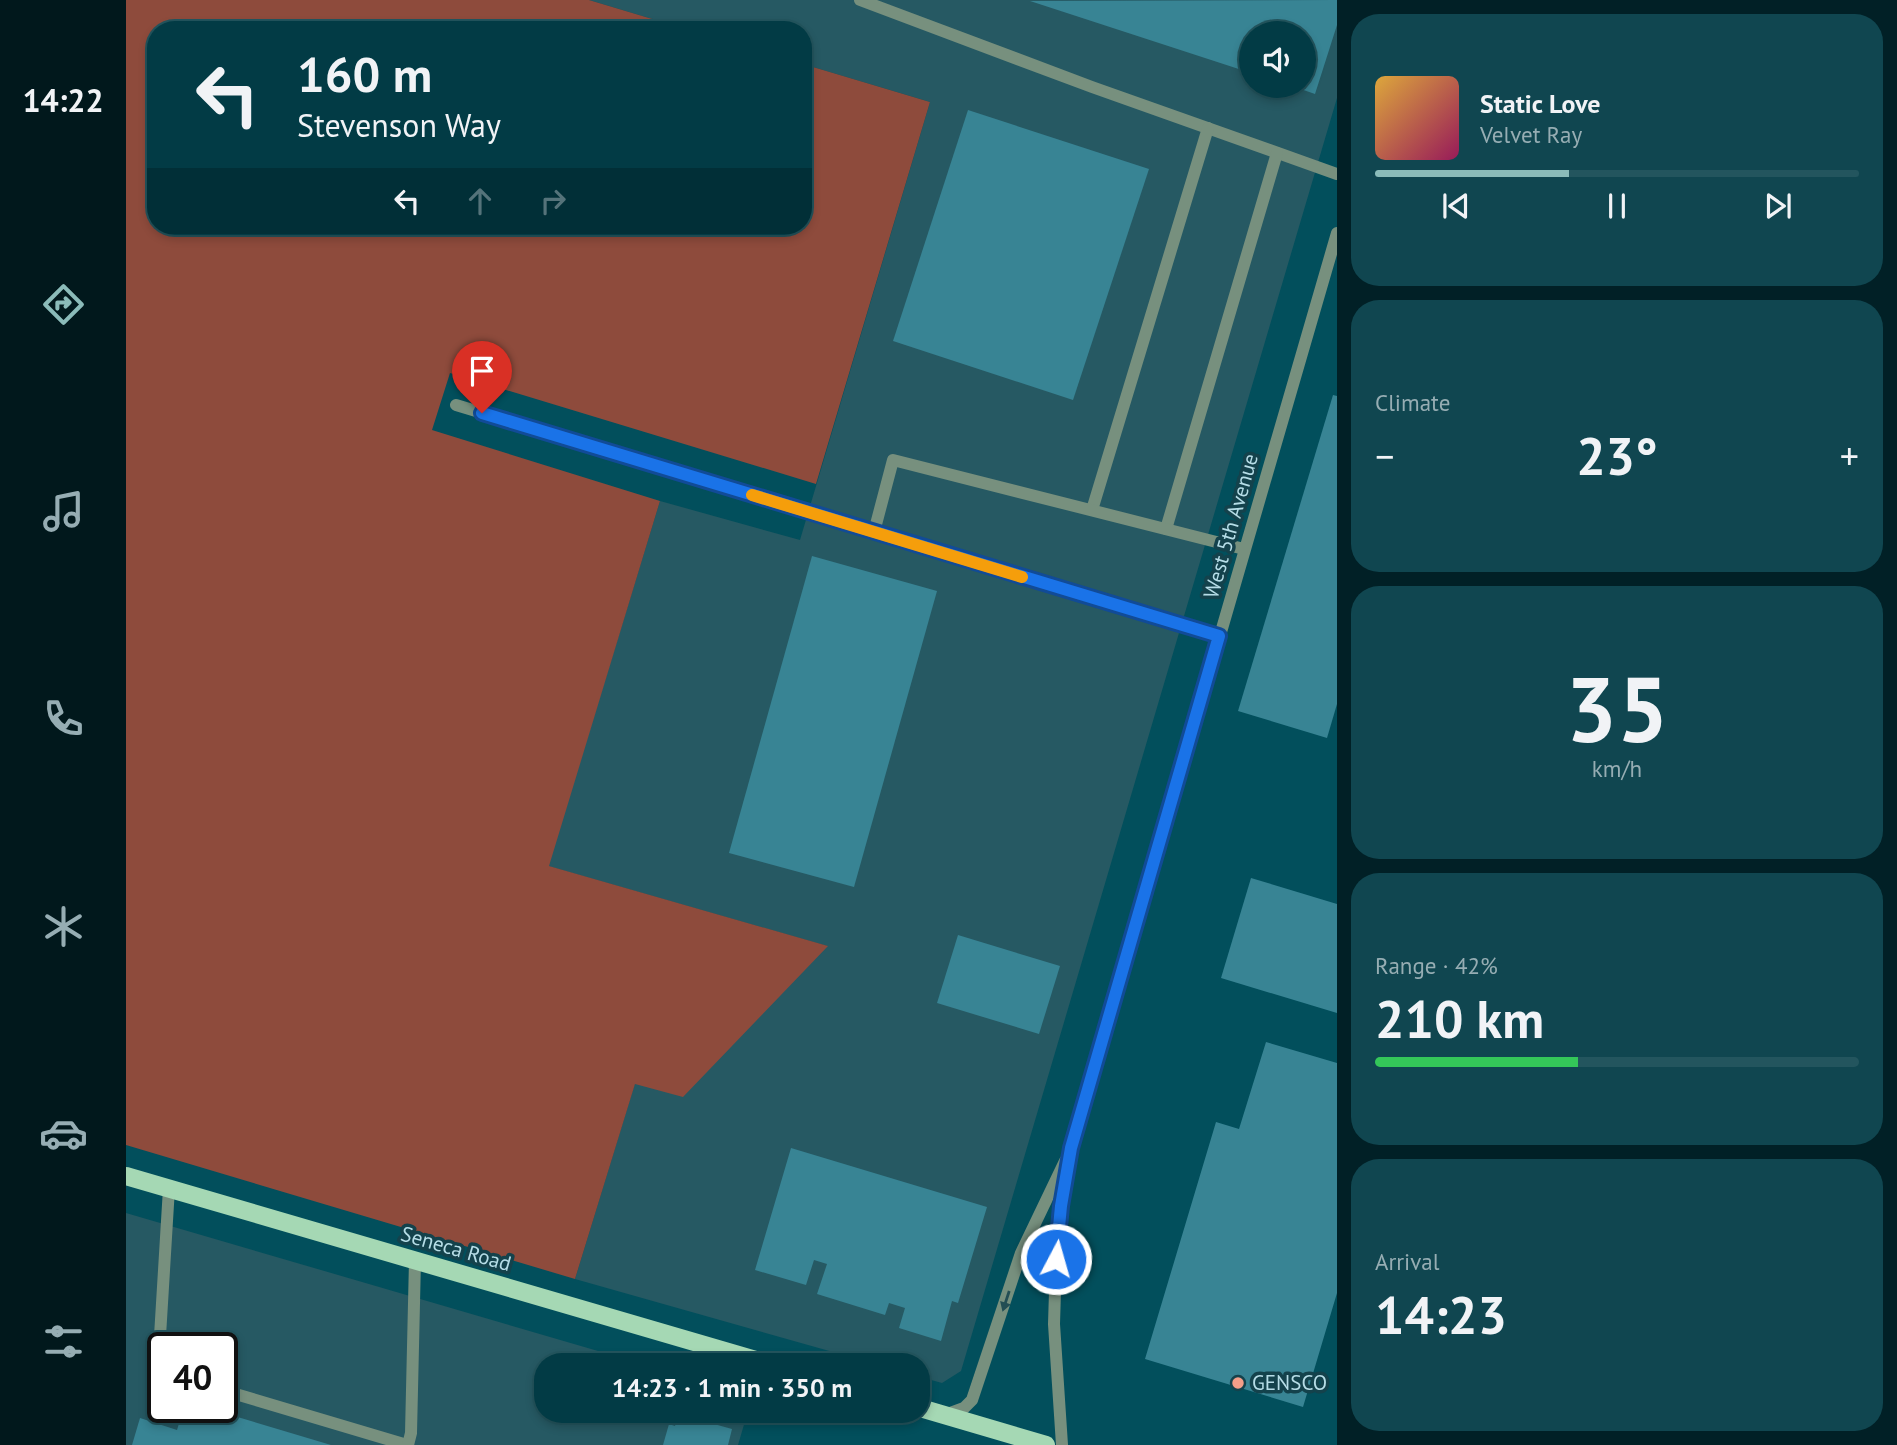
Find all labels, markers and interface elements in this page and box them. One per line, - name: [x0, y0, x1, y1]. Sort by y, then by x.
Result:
- map controls: [1239, 21, 1316, 98]
- button: sound: [1239, 21, 1316, 98]
- text: 160 m: [297, 42, 432, 106]
- icon: left: [182, 49, 273, 140]
- text: 14:22: [22, 79, 104, 121]
- text: Static Love: [1480, 87, 1601, 120]
- text: Stevenson Way: [297, 104, 501, 146]
- text: Velvet Ray: [1480, 120, 1582, 149]
- icon: left: [388, 182, 426, 220]
- icon: ahead: [461, 182, 499, 220]
- icon: right: [534, 182, 572, 220]
- icon: previous: [1437, 187, 1475, 225]
- icon: pause: [1598, 187, 1636, 225]
- icon: next: [1759, 187, 1797, 225]
- icon: directions: [39, 280, 88, 329]
- pin: [452, 341, 512, 413]
- icon: arrive: [463, 352, 501, 390]
- text: Climate: [1375, 388, 1450, 417]
- text: 23°: [1576, 422, 1658, 489]
- text: −: [1375, 431, 1394, 480]
- text: +: [1840, 431, 1859, 480]
- street label: West 5th Avenue: [1197, 450, 1264, 601]
- icon: music: [39, 487, 88, 536]
- text: 35: [1565, 649, 1669, 767]
- icon: phone: [39, 694, 88, 743]
- text: km/h: [1592, 754, 1642, 783]
- icon: climate: [39, 902, 88, 951]
- text: Range · 42%: [1375, 951, 1498, 980]
- text: 210 km: [1375, 985, 1544, 1052]
- icon: car: [39, 1109, 88, 1158]
- street label: Seneca Road: [398, 1220, 515, 1277]
- position arrow: [1019, 1222, 1093, 1296]
- text: Arrival: [1375, 1247, 1439, 1276]
- text: 14:23: [1375, 1281, 1507, 1348]
- one-way arrow: [1000, 1290, 1010, 1311]
- icon: filters: [39, 1317, 88, 1366]
- speed limit sign: 40: [147, 1332, 238, 1423]
- place label: GENSCO: [1252, 1369, 1327, 1396]
- text: 14:23 · 1 min · 350 m: [612, 1371, 852, 1404]
- marker: GENSCO: [1230, 1375, 1246, 1391]

